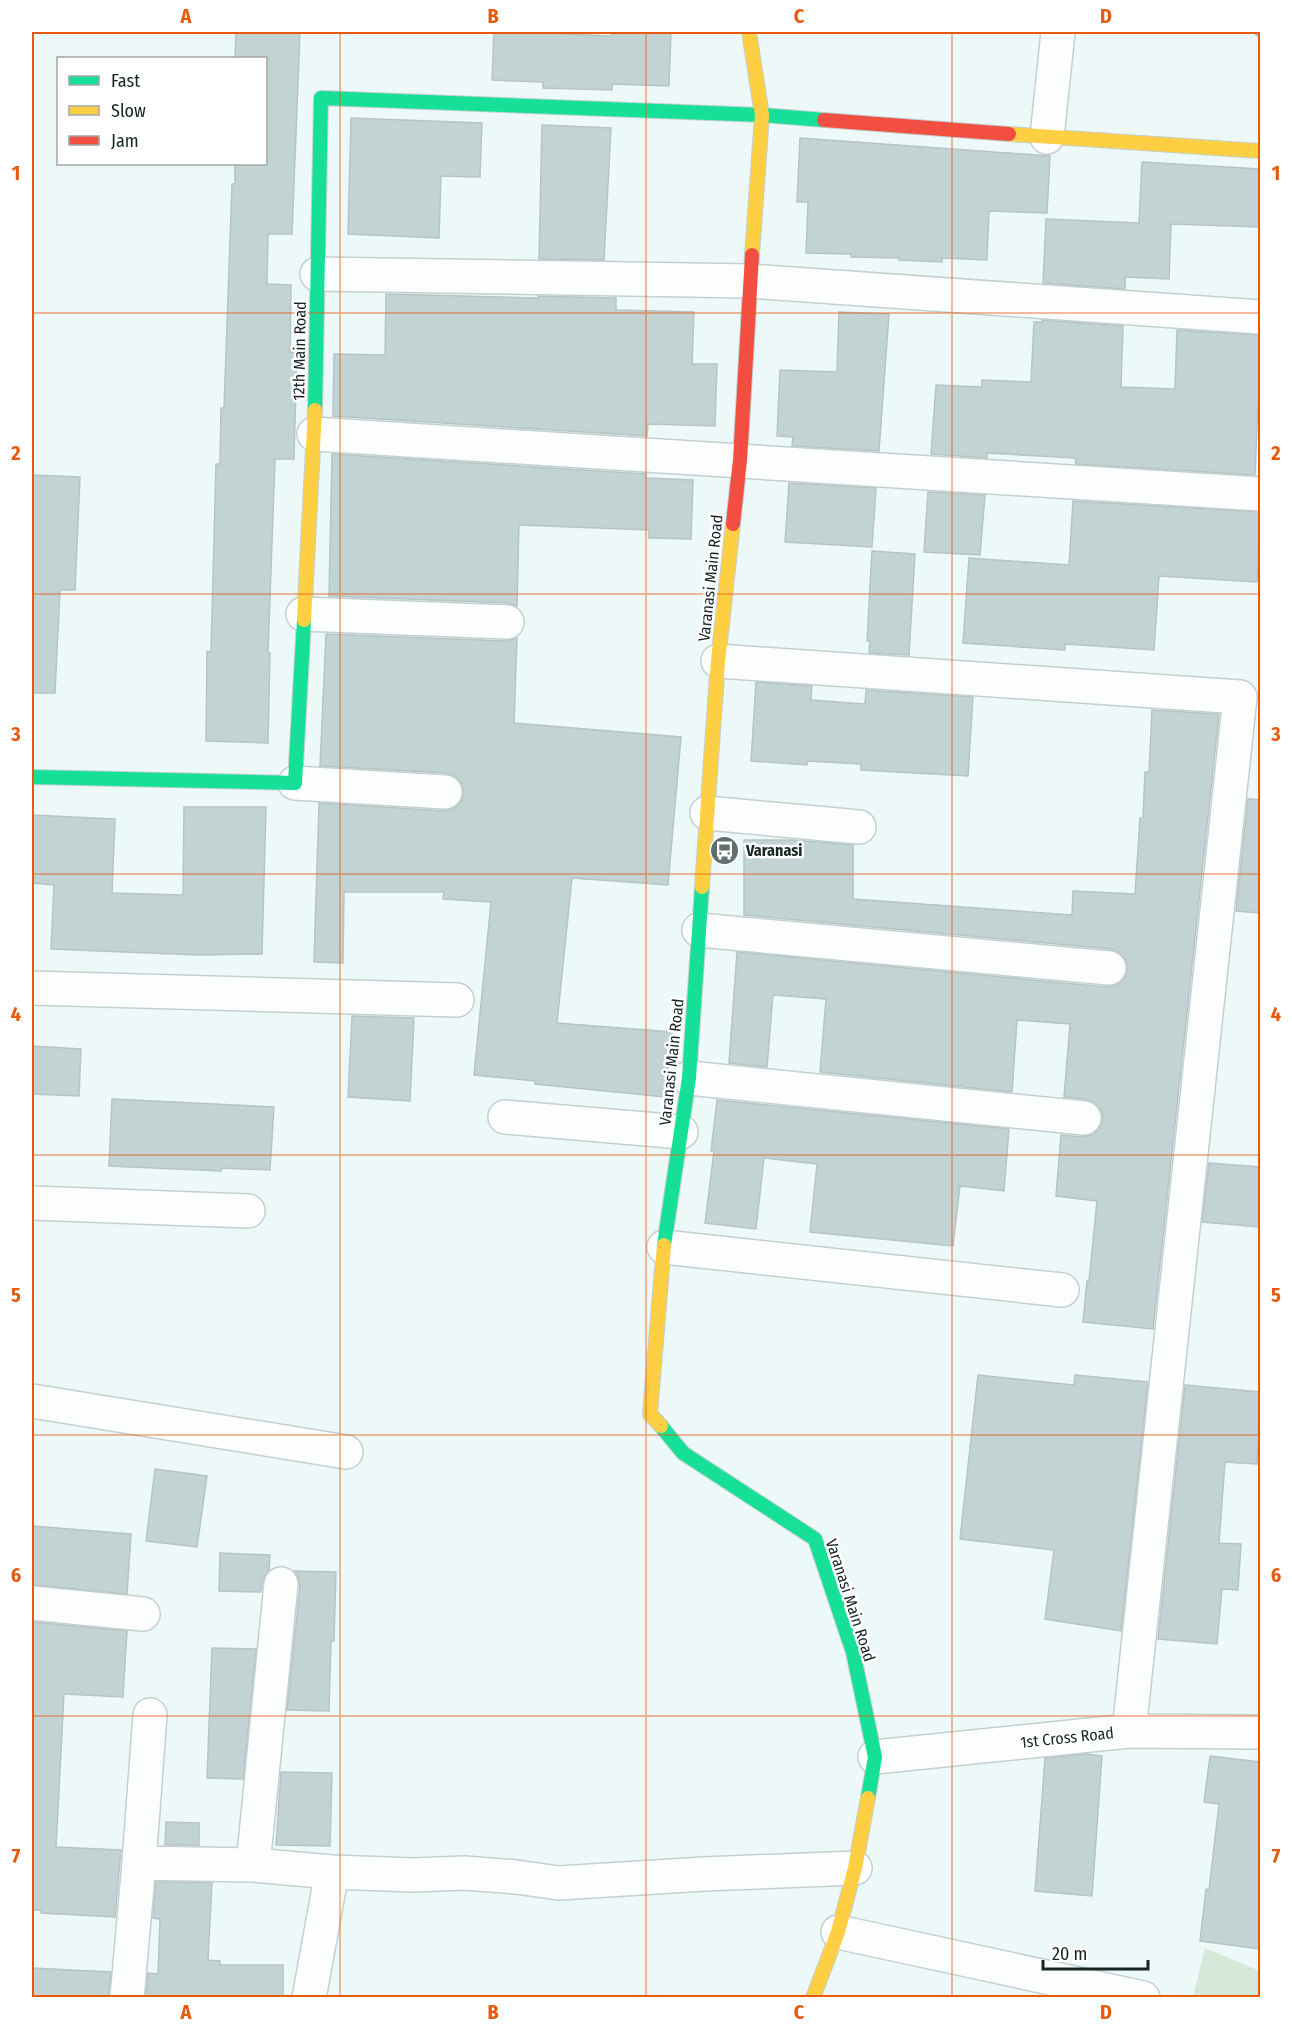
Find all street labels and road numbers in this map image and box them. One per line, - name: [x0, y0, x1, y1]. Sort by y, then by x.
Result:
- street label: 12th Main Road: [289, 301, 310, 401]
- street label: Varanasi Main Road: [694, 514, 727, 643]
- street label: Varanasi Main Road: [655, 998, 688, 1127]
- street label: Varanasi Main Road: [822, 1537, 879, 1664]
- street label: 1st Cross Road: [1019, 1723, 1115, 1752]

